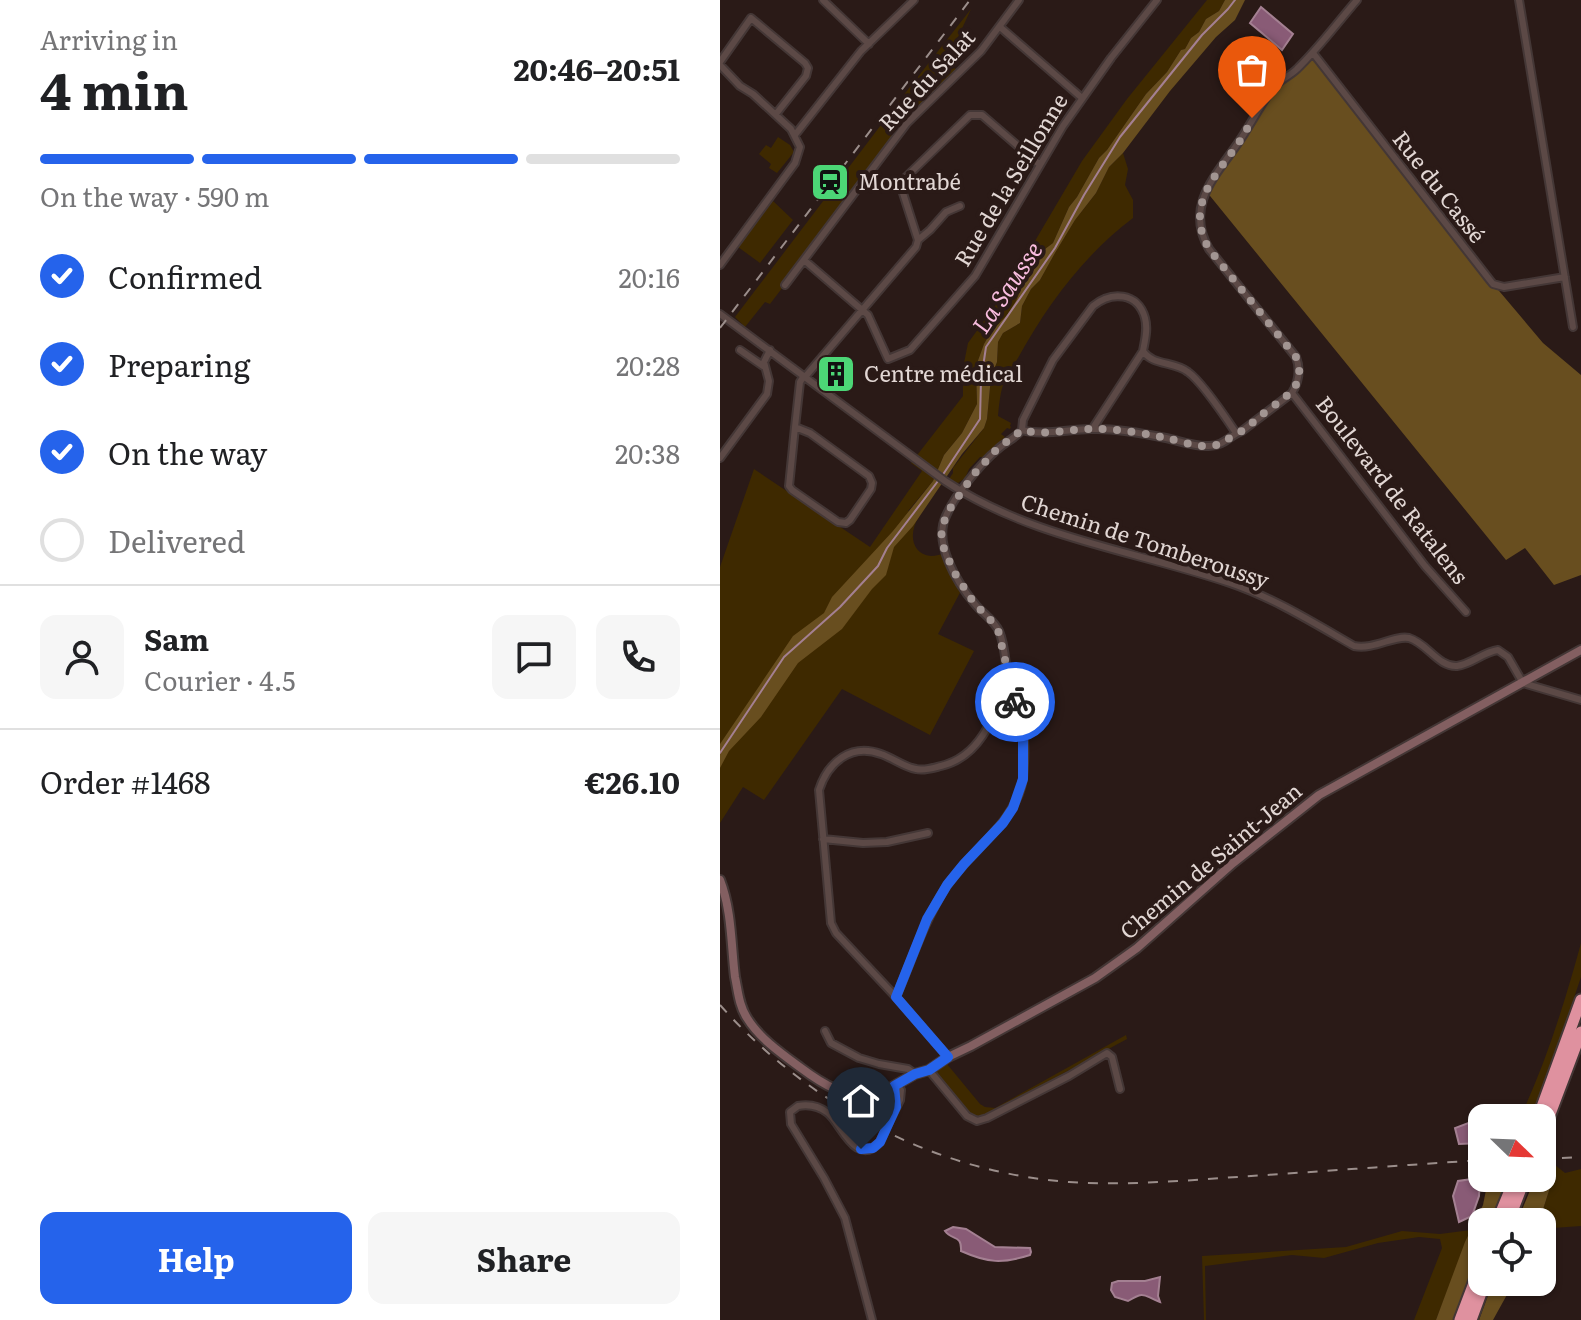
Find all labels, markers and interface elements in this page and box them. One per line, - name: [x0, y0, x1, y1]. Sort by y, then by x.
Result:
- text: Arriving in: [40, 19, 178, 58]
- street label: Rue du Salat: [870, 21, 982, 137]
- pin: [1218, 36, 1286, 118]
- text: 20:46–20:51: [513, 46, 680, 90]
- icon: bag: [1230, 48, 1274, 92]
- text: 4 min: [40, 49, 189, 126]
- street label: Rue de la Seillonne: [945, 86, 1075, 272]
- street label: Rue du Cassé: [1386, 123, 1495, 249]
- station icon: Montrabé: [809, 161, 851, 203]
- place label: Montrabé: [858, 164, 961, 197]
- text: On the way · 590 m: [40, 176, 269, 215]
- water label: La Sausse: [962, 234, 1050, 340]
- icon: check: [40, 254, 84, 298]
- text: Confirmed: [108, 254, 262, 298]
- text: 20:16: [619, 257, 680, 296]
- icon: check: [40, 342, 84, 386]
- text: Preparing: [108, 342, 250, 386]
- text: 20:28: [616, 345, 680, 384]
- building icon: Centre médical: [815, 353, 857, 395]
- place label: Centre médical: [864, 356, 1023, 389]
- street label: Boulevard de Ratalens: [1309, 388, 1477, 590]
- icon: check: [40, 430, 84, 474]
- text: On the way: [108, 430, 267, 474]
- text: 20:38: [615, 433, 680, 472]
- street label: Chemin de Tomberoussy: [1017, 484, 1274, 595]
- text: Delivered: [108, 518, 245, 562]
- button: person: [40, 615, 124, 699]
- button: chat: [492, 615, 576, 699]
- button: phone: [596, 615, 680, 699]
- text: Sam: [144, 616, 209, 660]
- text: Courier · 4.5: [144, 660, 296, 699]
- courier: [975, 662, 1055, 742]
- icon: bike: [993, 680, 1037, 724]
- text: Order #1468: [40, 759, 211, 803]
- text: €26.10: [585, 759, 680, 803]
- street label: Chemin de Saint-Jean: [1112, 774, 1308, 946]
- pin: [827, 1067, 895, 1149]
- icon: home: [839, 1079, 883, 1123]
- north arrow: [1468, 1104, 1556, 1192]
- map controls: [1468, 1104, 1556, 1296]
- button: locate: [1468, 1208, 1556, 1296]
- button: Help: [40, 1212, 352, 1304]
- button: Share: [368, 1212, 680, 1304]

